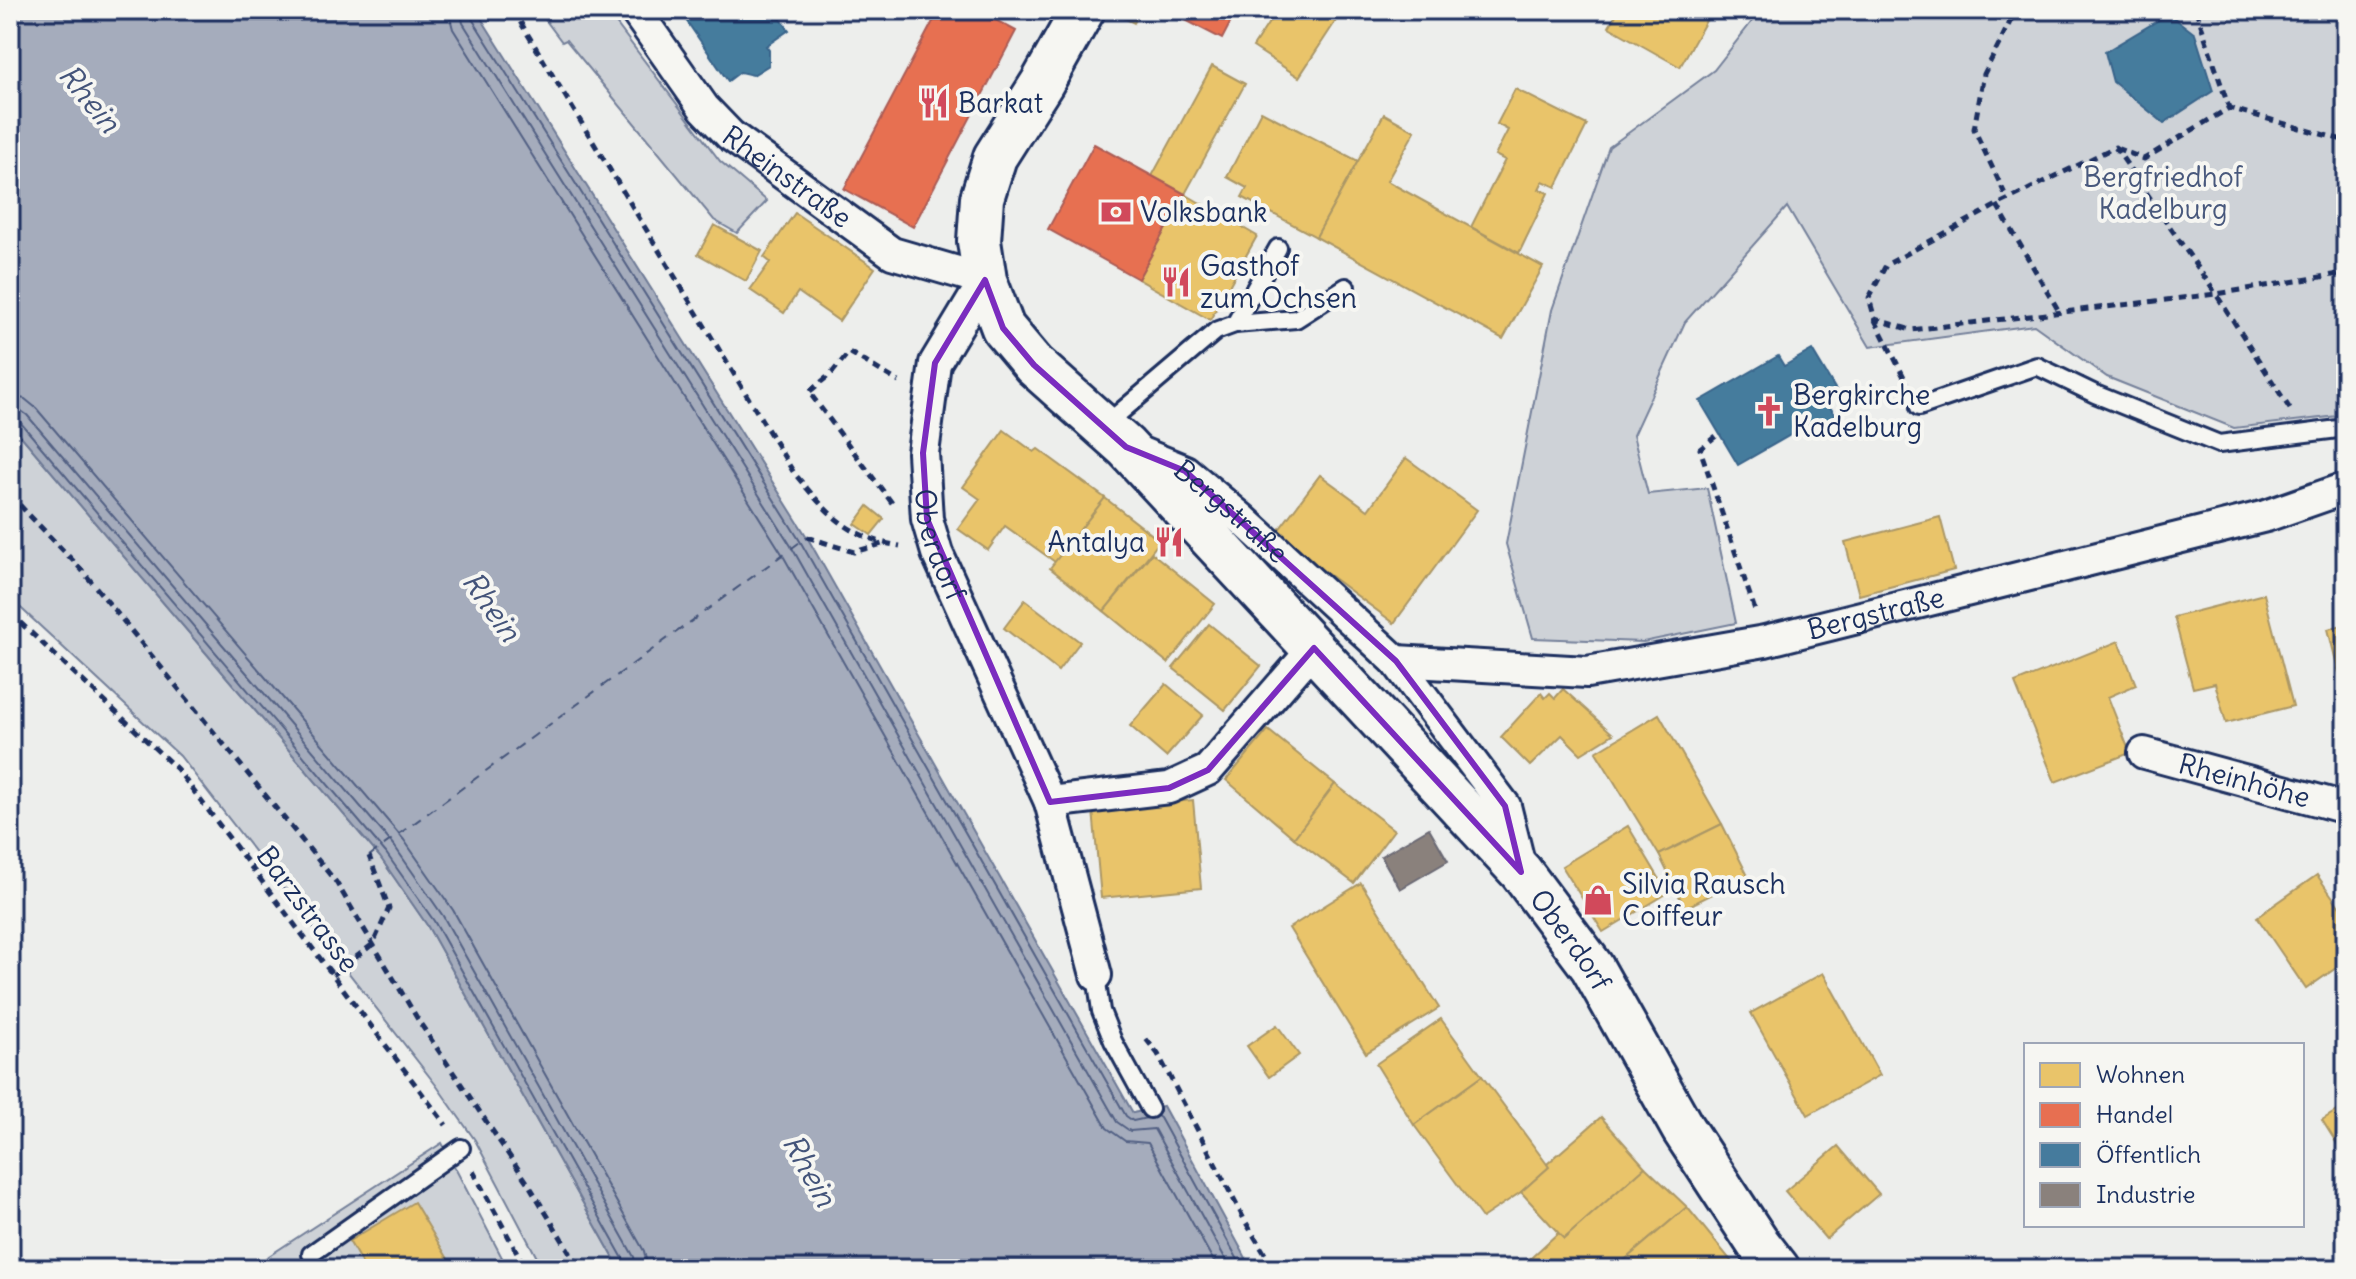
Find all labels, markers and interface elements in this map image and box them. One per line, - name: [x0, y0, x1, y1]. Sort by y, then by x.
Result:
- water label: Rhein: [51, 56, 129, 140]
- place label: Barkat: [958, 85, 1043, 121]
- restaurant icon: Barkat: [917, 86, 951, 120]
- street label: Rheinstraße: [715, 118, 859, 236]
- park label: Bergfriedhof Kadelburg: [2083, 159, 2244, 227]
- place label: Volksbank: [1140, 194, 1267, 230]
- bank icon: Volksbank: [1099, 195, 1133, 229]
- place label: Gasthof zum Ochsen: [1200, 248, 1357, 316]
- restaurant icon: Gasthof zum Ochsen: [1159, 265, 1193, 299]
- place label: Bergkirche Kadelburg: [1793, 377, 1930, 445]
- church icon: Bergkirche Kadelburg: [1752, 394, 1786, 428]
- street label: Bergstraße: [1167, 452, 1296, 571]
- street label: Oberdorf: [907, 487, 975, 607]
- place label: Antalya: [1047, 524, 1145, 560]
- restaurant icon: Antalya: [1152, 525, 1186, 559]
- water label: Rhein: [454, 564, 530, 649]
- street label: Bergstraße: [1803, 579, 1948, 648]
- street label: Rheinhöhe: [2175, 745, 2314, 815]
- street label: Barzstrasse: [249, 839, 367, 979]
- place label: Silvia Rausch Coiffeur: [1622, 866, 1786, 934]
- street label: Oberdorf: [1522, 882, 1620, 997]
- shop icon: Silvia Rausch Coiffeur: [1581, 883, 1615, 917]
- legend: [2024, 1043, 2304, 1227]
- text: Wohnen: [2096, 1059, 2185, 1089]
- text: Handel: [2096, 1099, 2173, 1129]
- water label: Rhein: [775, 1127, 846, 1213]
- text: Öffentlich: [2096, 1139, 2201, 1169]
- text: Industrie: [2096, 1179, 2195, 1209]

